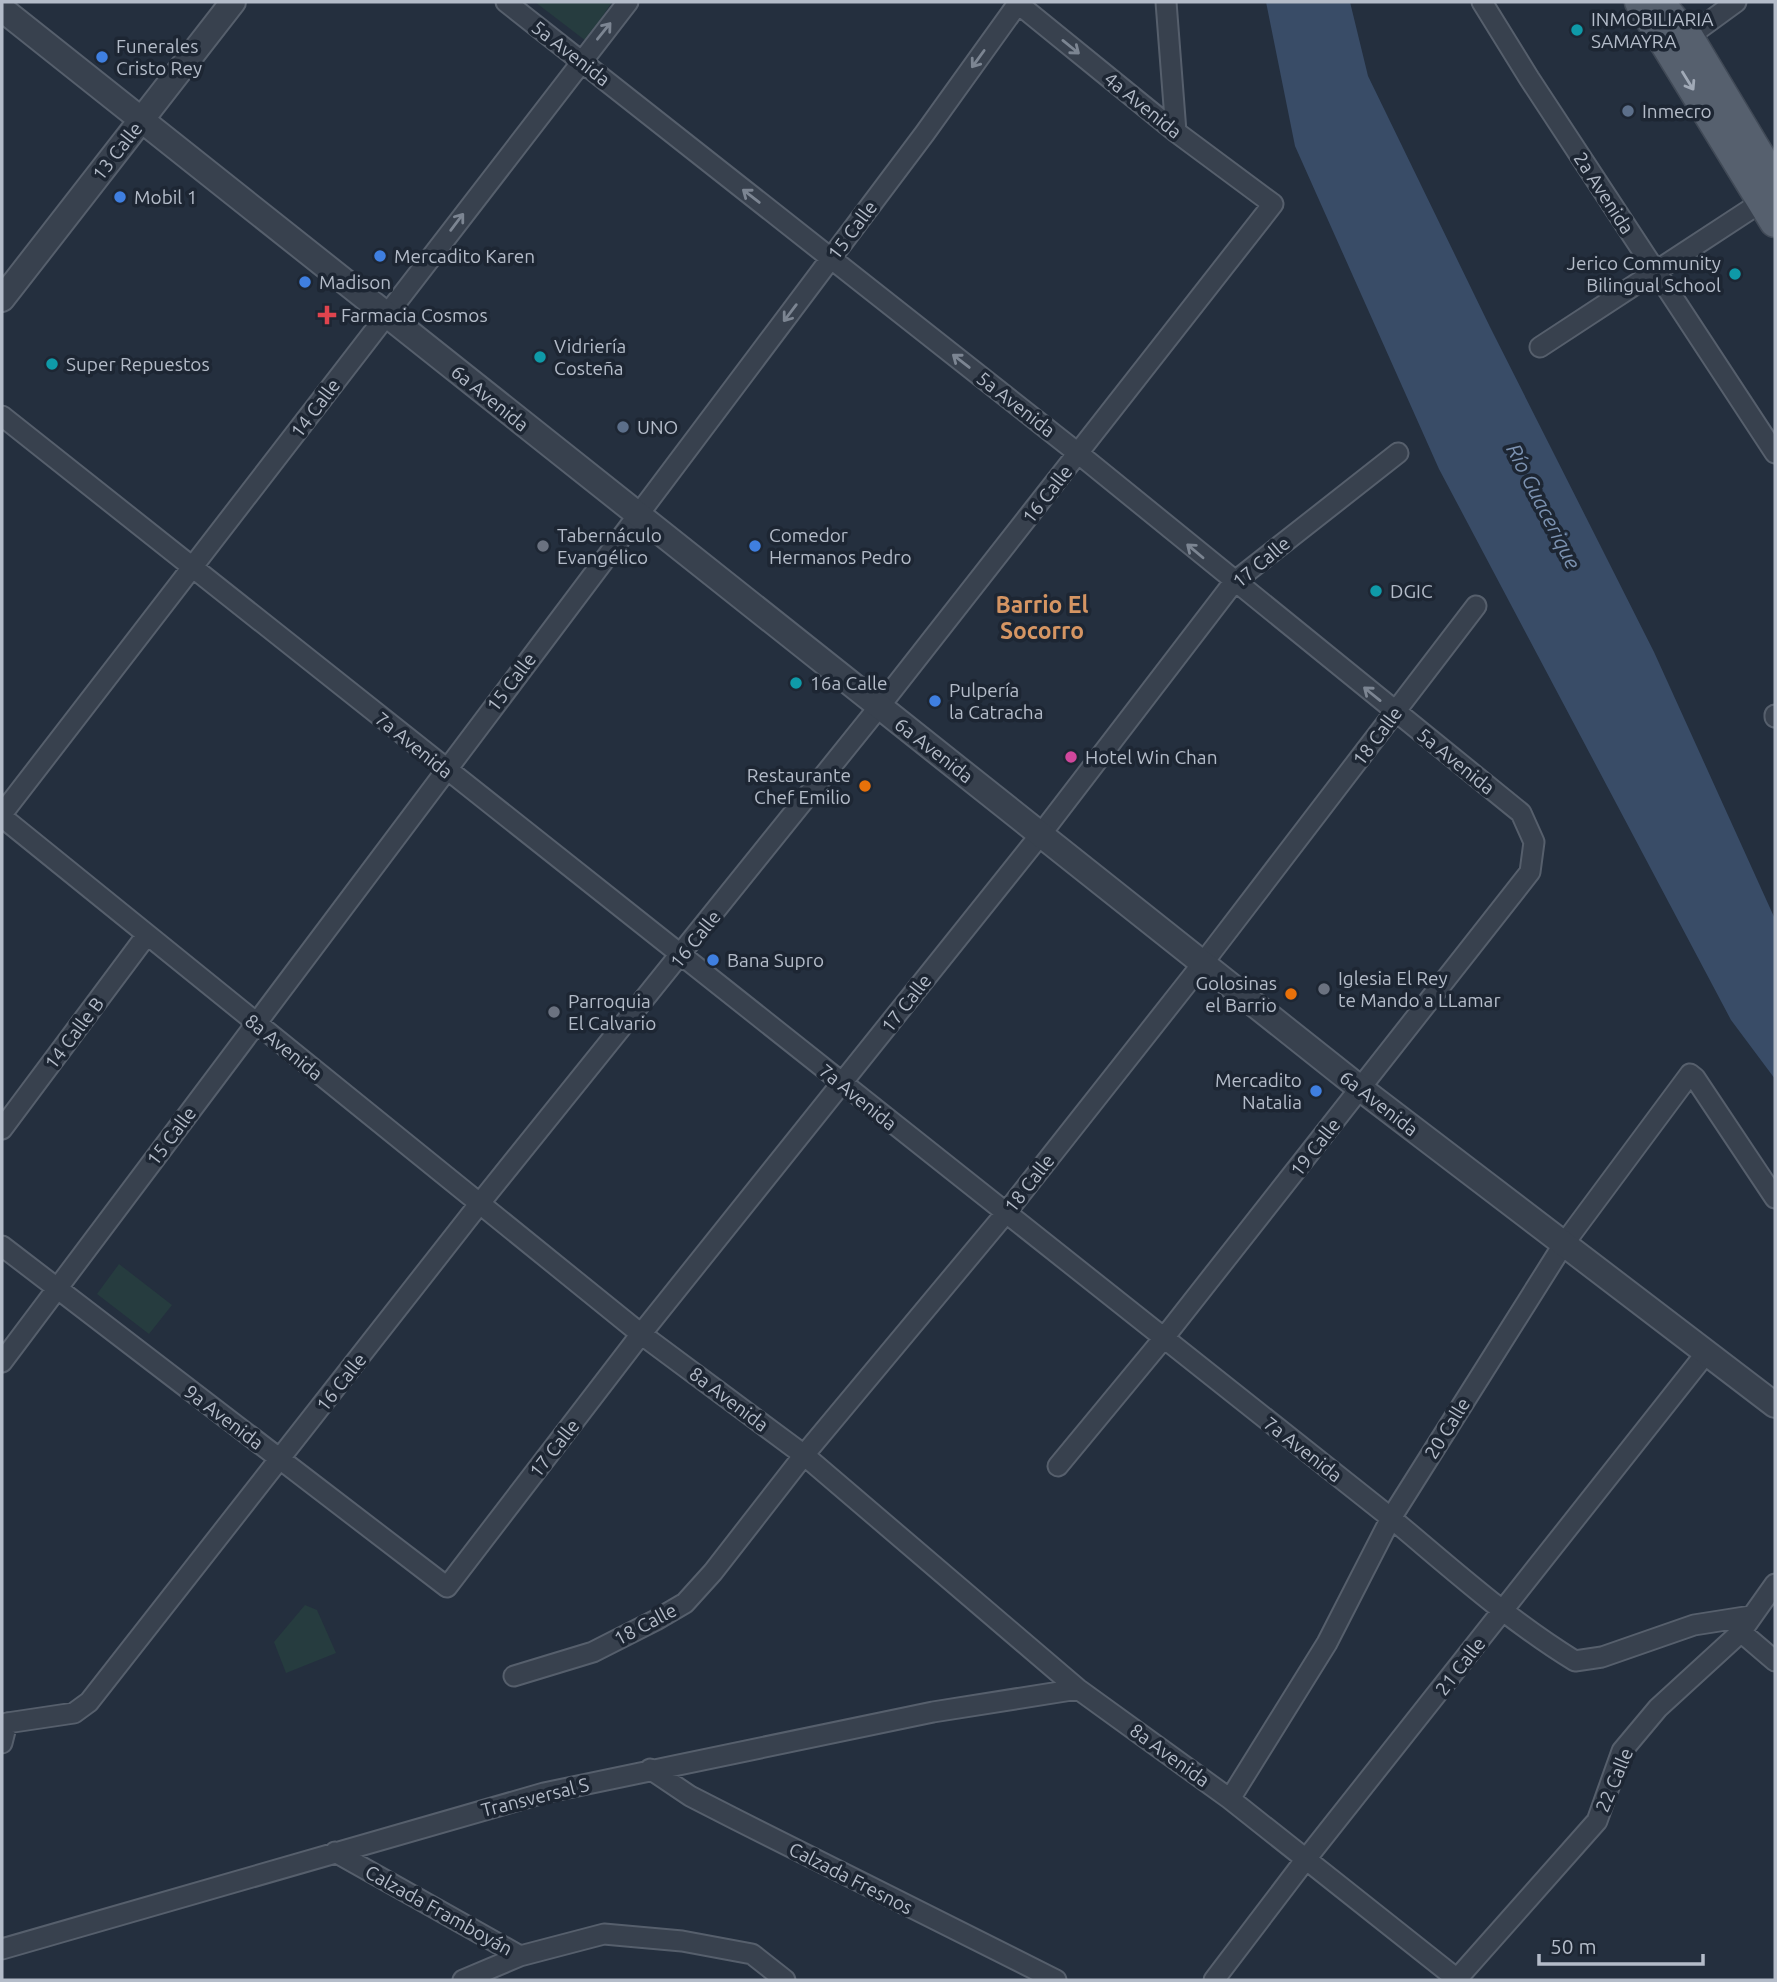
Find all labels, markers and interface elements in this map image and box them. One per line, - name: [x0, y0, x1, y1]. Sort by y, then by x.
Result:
- place label: INMOBILIARIA SAMAYRA: [1591, 8, 1714, 52]
- street label: 5a Avenida: [528, 16, 614, 90]
- marker: INMOBILIARIA SAMAYRA: [1569, 22, 1585, 38]
- one-way arrow: [596, 23, 612, 41]
- place label: Funerales Cristo Rey: [116, 35, 202, 79]
- one-way arrow: [1061, 39, 1080, 54]
- marker: Funerales Cristo Rey: [94, 49, 110, 65]
- one-way arrow: [971, 49, 985, 68]
- street label: 4a Avenida: [1100, 67, 1186, 143]
- one-way arrow: [1682, 70, 1696, 90]
- place label: Inmecro: [1642, 100, 1712, 122]
- marker: Inmecro: [1620, 103, 1636, 119]
- street label: 13 Calle: [88, 118, 146, 184]
- street label: 2a Avenida: [1569, 148, 1639, 238]
- place label: Mobil 1: [134, 186, 197, 208]
- one-way arrow: [743, 188, 761, 203]
- marker: Mobil 1: [112, 189, 128, 205]
- street label: 15 Calle: [823, 196, 881, 264]
- one-way arrow: [450, 213, 465, 231]
- place label: Mercadito Karen: [394, 245, 535, 267]
- marker: Mercadito Karen: [372, 248, 388, 264]
- place label: Jerico Community Bilingual School: [1567, 252, 1721, 296]
- marker: Jerico Community Bilingual School: [1727, 266, 1743, 282]
- place label: Madison: [319, 271, 391, 293]
- marker: Madison: [297, 274, 313, 290]
- one-way arrow: [783, 303, 797, 322]
- place label: Farmacia Cosmos: [341, 304, 488, 326]
- marker: Farmacia Cosmos: [319, 307, 335, 323]
- place label: Vidriería Costeña: [554, 335, 626, 379]
- marker: Vidriería Costeña: [532, 349, 548, 365]
- place label: Super Repuestos: [66, 353, 210, 375]
- one-way arrow: [953, 354, 971, 369]
- marker: Super Repuestos: [44, 356, 60, 372]
- street label: 6a Avenida: [447, 360, 533, 436]
- street label: 5a Avenida: [973, 367, 1059, 441]
- street label: 14 Calle: [286, 374, 344, 442]
- place label: UNO: [637, 416, 678, 438]
- marker: UNO: [615, 419, 631, 435]
- water label: Río Guacerique: [1502, 439, 1586, 573]
- street label: 16 Calle: [1018, 461, 1076, 527]
- place label: Tabernáculo Evangélico: [557, 524, 662, 568]
- place label: Comedor Hermanos Pedro: [769, 524, 912, 568]
- street label: 17 Calle: [1228, 532, 1294, 592]
- marker: Tabernáculo Evangélico: [535, 538, 551, 554]
- marker: Comedor Hermanos Pedro: [747, 538, 763, 554]
- one-way arrow: [1187, 543, 1205, 558]
- place label: DGIC: [1390, 580, 1433, 602]
- marker: DGIC: [1368, 583, 1384, 599]
- district label: Barrio El Socorro: [996, 592, 1089, 643]
- street label: 15 Calle: [482, 648, 540, 716]
- place label: 16a Calle: [810, 672, 887, 694]
- marker: 16a Calle: [788, 675, 804, 691]
- place label: Pulpería la Catracha: [949, 679, 1043, 723]
- one-way arrow: [1363, 686, 1382, 701]
- marker: Pulpería la Catracha: [927, 693, 943, 709]
- street label: 18 Calle: [1348, 702, 1406, 770]
- street label: 7a Avenida: [371, 707, 457, 783]
- street label: 6a Avenida: [891, 713, 977, 787]
- street label: 5a Avenida: [1413, 723, 1499, 799]
- place label: Hotel Win Chan: [1085, 746, 1218, 768]
- marker: Hotel Win Chan: [1063, 749, 1079, 765]
- place label: Restaurante Chef Emilio: [747, 764, 851, 808]
- marker: Restaurante Chef Emilio: [857, 778, 873, 794]
- street label: 16 Calle: [665, 906, 725, 972]
- place label: Bana Supro: [727, 949, 824, 971]
- marker: Bana Supro: [705, 952, 721, 968]
- place label: Iglesia El Rey te Mando a LLamar: [1338, 967, 1501, 1011]
- street label: 17 Calle: [877, 970, 935, 1036]
- place label: Golosinas el Barrio: [1195, 972, 1277, 1016]
- marker: Iglesia El Rey te Mando a LLamar: [1316, 981, 1332, 997]
- marker: Golosinas el Barrio: [1283, 986, 1299, 1002]
- place label: Parroquia El Calvario: [568, 990, 656, 1034]
- street label: 14 Calle B: [40, 993, 108, 1073]
- marker: Parroquia El Calvario: [546, 1004, 562, 1020]
- street label: 8a Avenida: [241, 1009, 327, 1085]
- street label: 7a Avenida: [815, 1059, 901, 1135]
- street label: 6a Avenida: [1336, 1066, 1422, 1140]
- place label: Mercadito Natalia: [1215, 1069, 1302, 1113]
- marker: Mercadito Natalia: [1308, 1083, 1324, 1099]
- street label: 15 Calle: [142, 1102, 200, 1170]
- street label: 19 Calle: [1286, 1114, 1344, 1180]
- street label: 18 Calle: [1000, 1150, 1058, 1216]
- street label: 16 Calle: [312, 1349, 370, 1415]
- street label: 8a Avenida: [685, 1362, 773, 1436]
- street label: 9a Avenida: [180, 1380, 268, 1454]
- street label: 20 Calle: [1420, 1393, 1474, 1463]
- street label: 7a Avenida: [1260, 1412, 1346, 1486]
- street label: 17 Calle: [525, 1415, 583, 1481]
- street label: 18 Calle: [610, 1598, 680, 1650]
- street label: 21 Calle: [1431, 1633, 1489, 1699]
- street label: 8a Avenida: [1126, 1719, 1214, 1791]
- street label: 22 Calle: [1591, 1745, 1637, 1815]
- street label: Transversal S: [479, 1773, 591, 1821]
- street label: Calzada Fresnos: [785, 1837, 917, 1919]
- street label: Calzada Framboyán: [361, 1860, 517, 1960]
- scale bar: [1539, 1923, 1704, 1967]
- text: 50 m: [1550, 1934, 1597, 1958]

